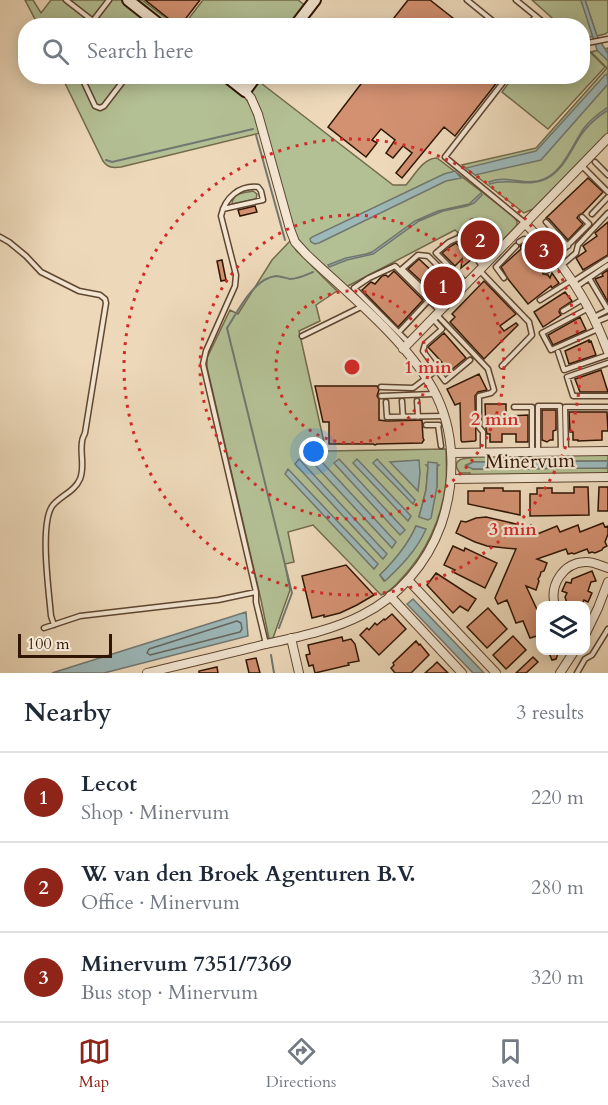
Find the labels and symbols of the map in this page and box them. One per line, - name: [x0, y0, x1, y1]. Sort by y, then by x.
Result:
- pin: 2: [460, 218, 500, 262]
- pin: 3: [524, 228, 564, 272]
- pin: 1: [424, 264, 462, 308]
- text: 1 min: [404, 355, 452, 380]
- centre of rings: [342, 357, 362, 377]
- text: 2 min: [471, 407, 519, 432]
- your location: [299, 437, 328, 466]
- street label: Minervum: [485, 447, 575, 475]
- text: 3 min: [489, 517, 537, 542]
- scale bar: [18, 631, 112, 658]

